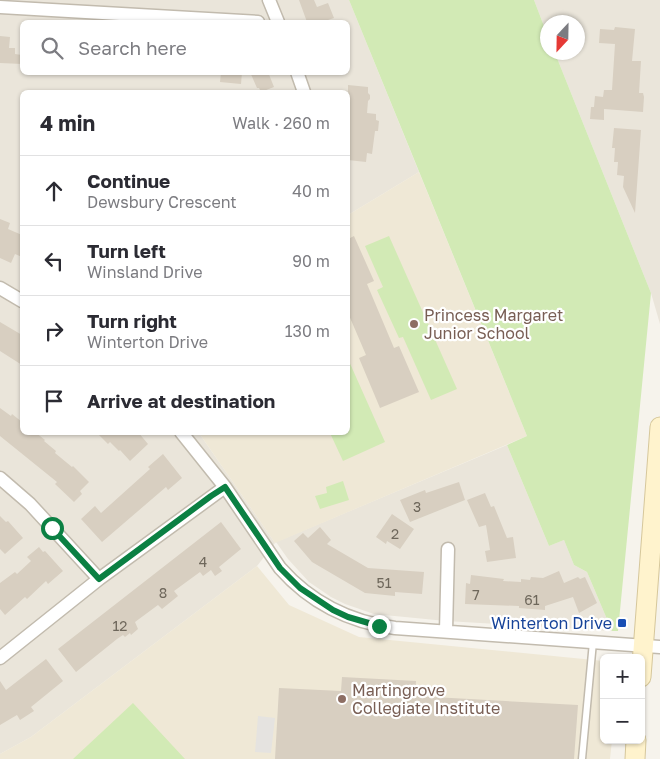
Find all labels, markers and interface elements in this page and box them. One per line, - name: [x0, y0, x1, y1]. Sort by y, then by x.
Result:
- north arrow: [540, 15, 585, 60]
- search box: [20, 20, 350, 75]
- icon: search: [38, 34, 66, 62]
- text: Search here: [78, 36, 187, 59]
- text: 4 min: [40, 110, 95, 136]
- text: Walk · 260 m: [232, 113, 330, 133]
- text: Continue: [87, 169, 170, 192]
- icon: ahead: [40, 177, 68, 205]
- text: 40 m: [292, 181, 330, 201]
- text: Dewsbury Crescent: [87, 192, 237, 212]
- text: Turn left: [87, 239, 166, 262]
- icon: left: [40, 247, 68, 275]
- text: 90 m: [292, 251, 330, 271]
- text: Winsland Drive: [87, 262, 202, 282]
- place label: Princess Margaret Junior School: [424, 305, 563, 343]
- text: Turn right: [87, 309, 177, 332]
- icon: right: [40, 317, 68, 345]
- marker: Princess Margaret Junior School: [408, 318, 420, 330]
- text: 130 m: [285, 321, 330, 341]
- text: Winterton Drive: [87, 332, 208, 352]
- icon: arrive: [40, 387, 68, 415]
- text: Arrive at destination: [87, 389, 275, 412]
- house number: 3: [413, 498, 421, 515]
- route start: [41, 517, 64, 540]
- house number: 2: [391, 525, 399, 542]
- house number: 4: [199, 553, 207, 570]
- house number: 51: [377, 574, 392, 591]
- house number: 8: [159, 584, 167, 601]
- house number: 7: [472, 586, 480, 603]
- house number: 61: [524, 591, 540, 608]
- place label: Winterton Drive: [491, 613, 612, 633]
- route end: [368, 615, 391, 638]
- house number: 12: [113, 617, 127, 634]
- marker: Winterton Drive: [616, 617, 628, 629]
- map controls: [600, 654, 645, 744]
- button: +: [600, 654, 645, 699]
- place label: Martingrove Collegiate Institute: [352, 680, 500, 718]
- marker: Martingrove Collegiate Institute: [336, 693, 348, 705]
- button: −: [600, 699, 645, 744]

